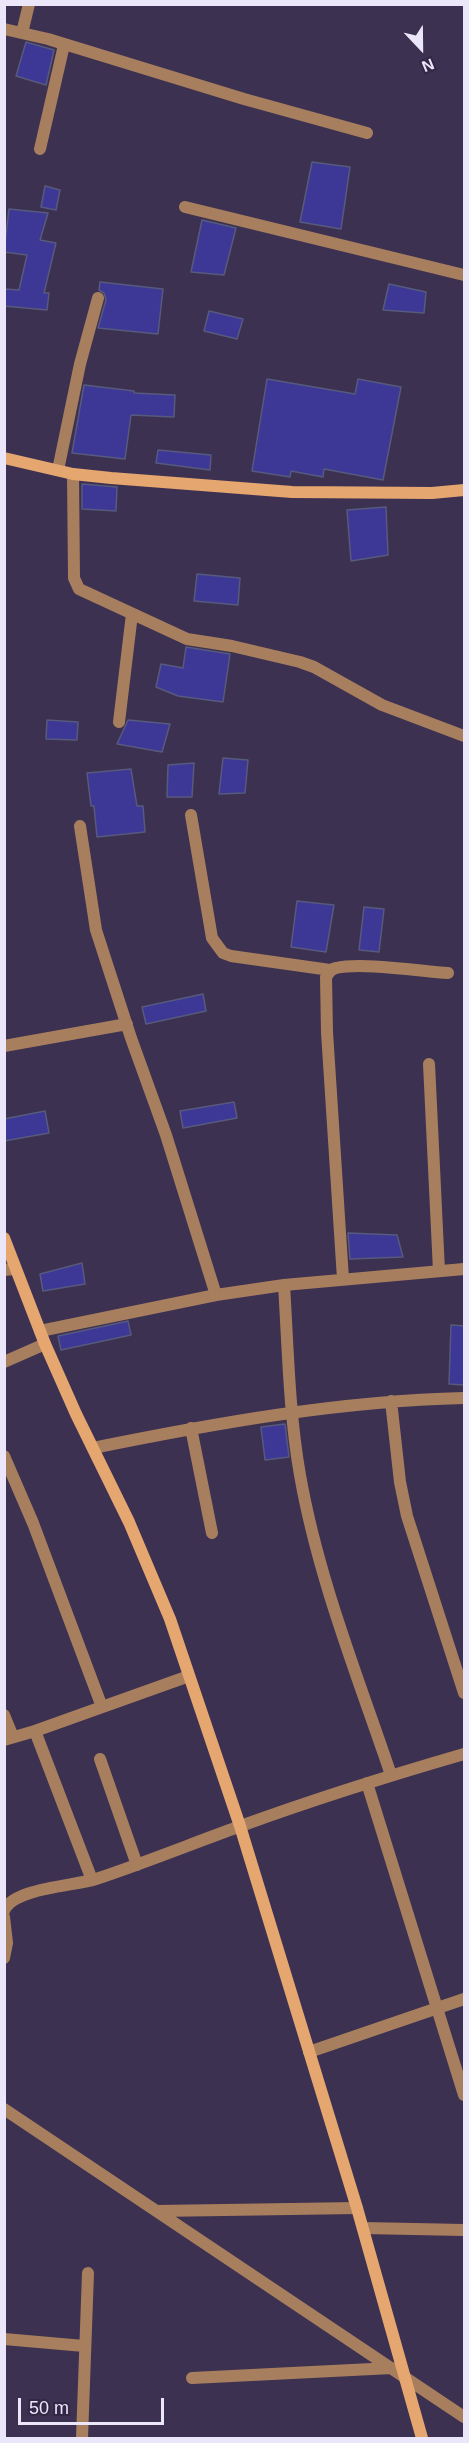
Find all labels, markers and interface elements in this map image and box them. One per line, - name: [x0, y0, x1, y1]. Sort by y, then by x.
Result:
- north arrow: [391, 18, 451, 78]
- text: N: [419, 55, 436, 75]
- scale bar: [21, 2386, 166, 2424]
- text: 50 m: [29, 2398, 69, 2418]

